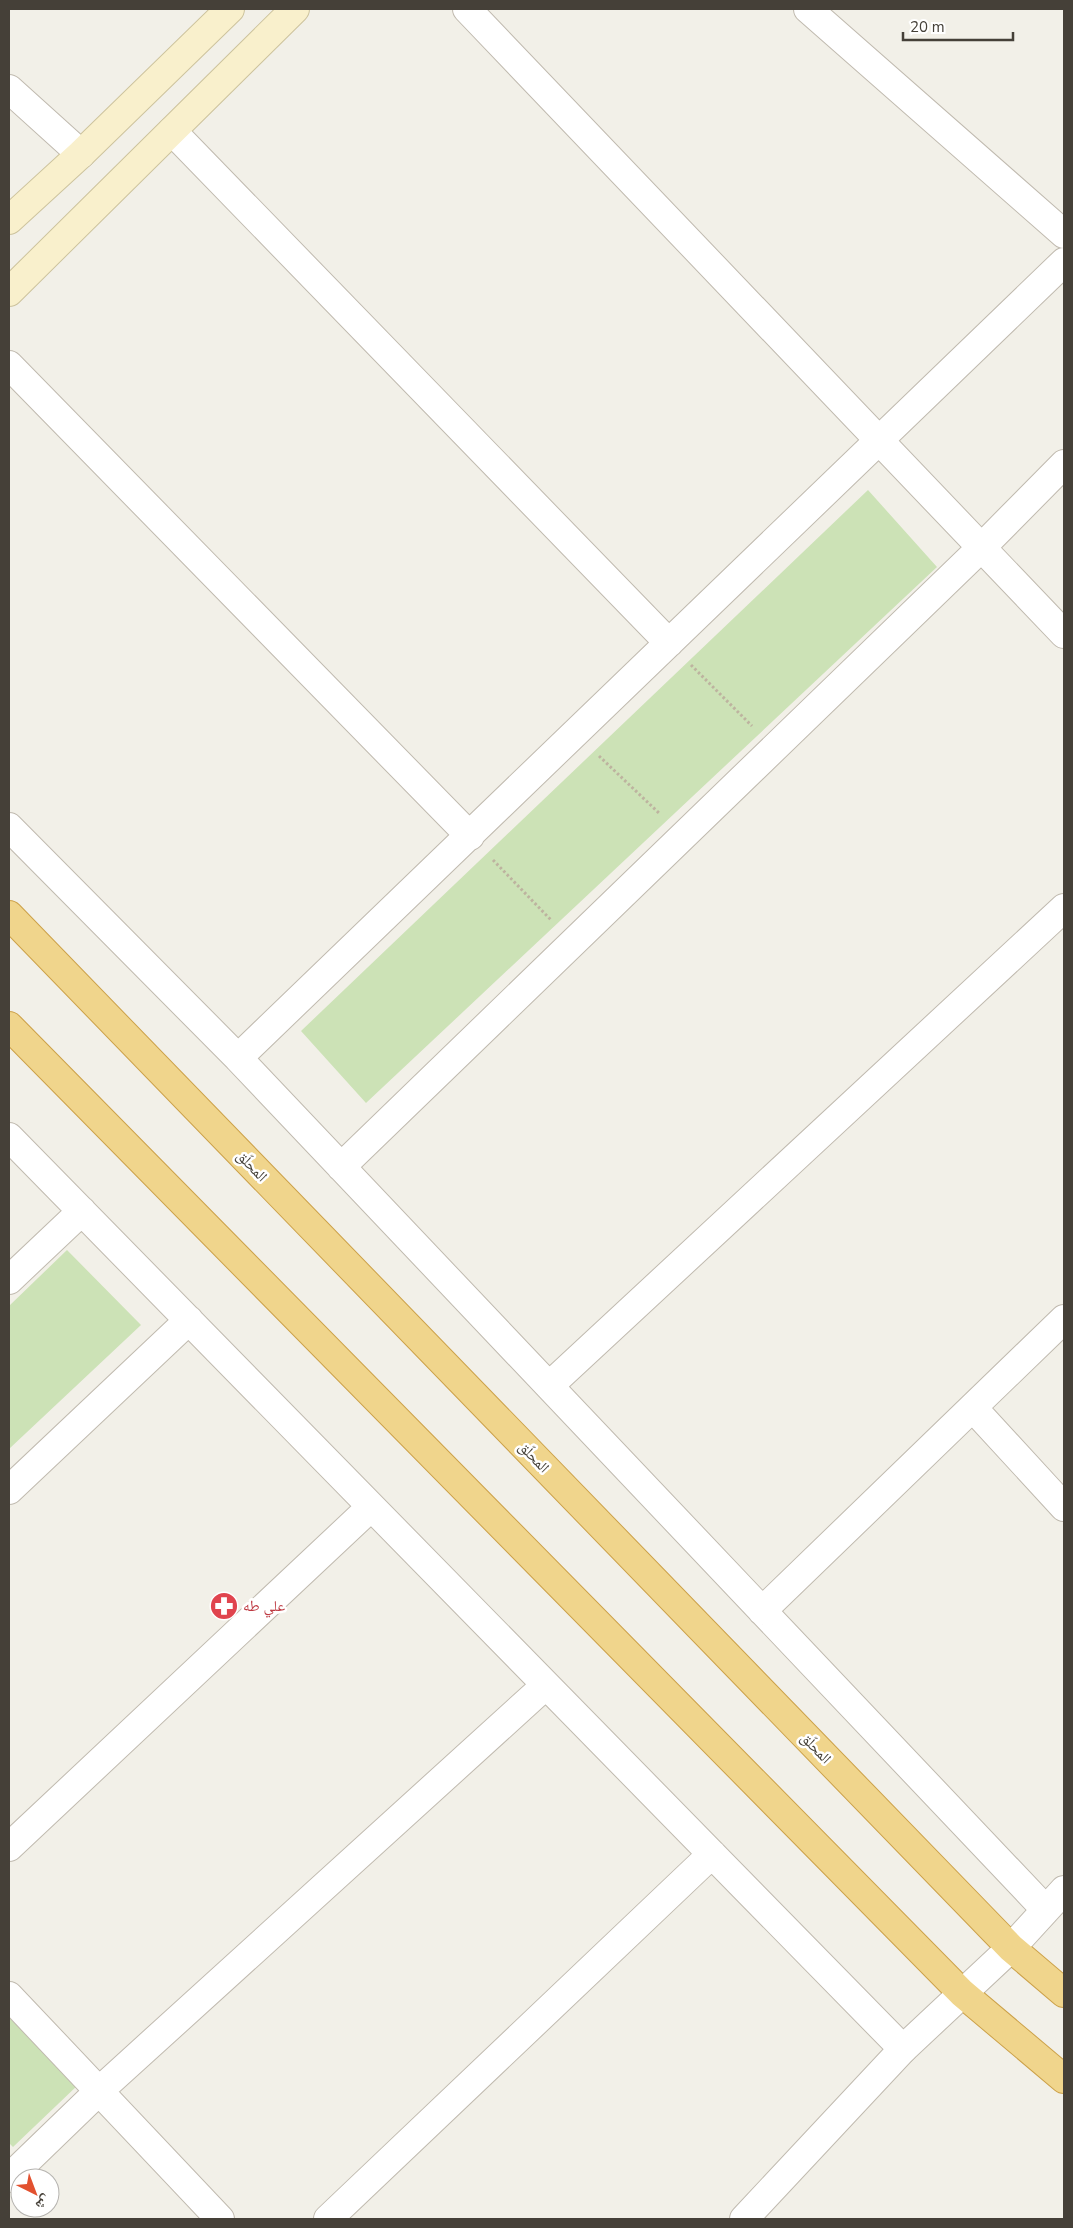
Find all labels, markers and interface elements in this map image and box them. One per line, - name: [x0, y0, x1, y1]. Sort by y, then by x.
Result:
- scale bar: [903, 10, 1013, 42]
- text: 20 m: [910, 17, 945, 37]
- street label: المحلّق: [232, 1146, 272, 1186]
- street label: المحلّق: [514, 1437, 554, 1477]
- pharmacy icon: علي طه: [209, 1591, 239, 1621]
- place label: علي طه: [243, 1596, 286, 1618]
- street label: المحلّق: [796, 1728, 836, 1768]
- north arrow: [10, 2168, 60, 2218]
- text: ش: [31, 2190, 55, 2214]

